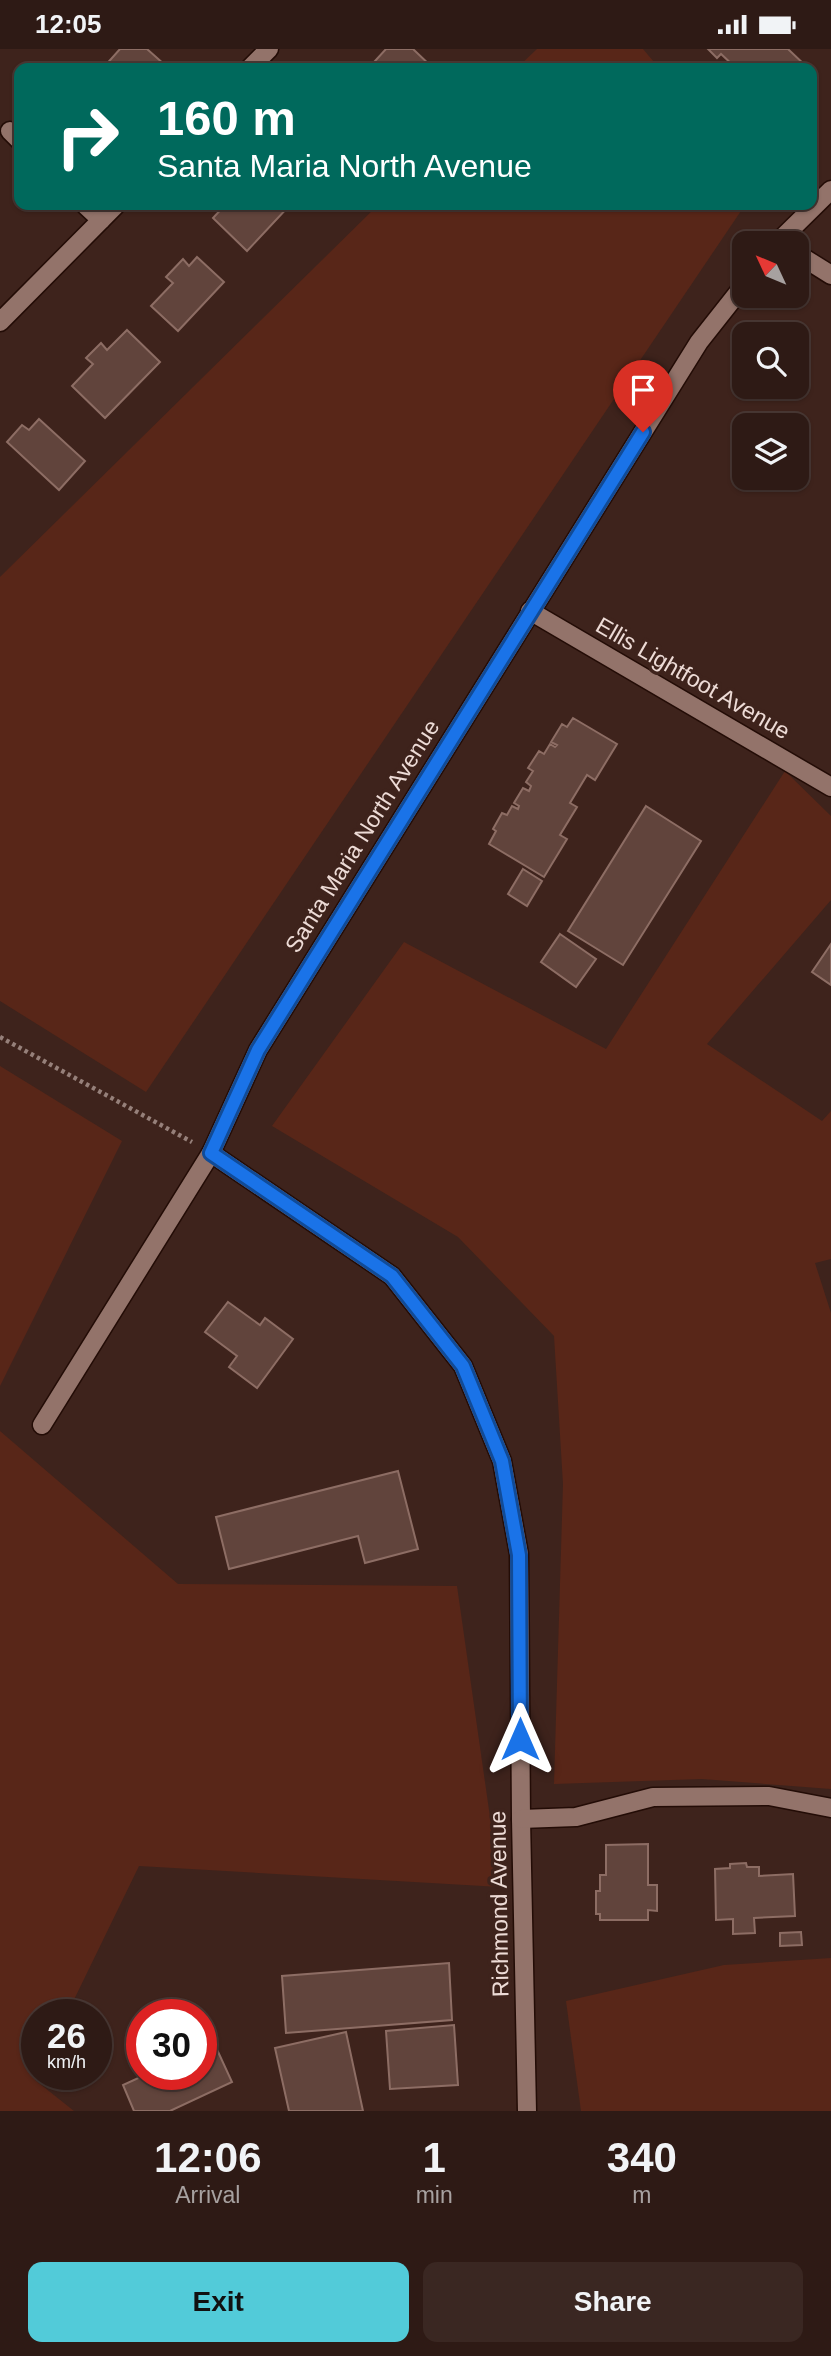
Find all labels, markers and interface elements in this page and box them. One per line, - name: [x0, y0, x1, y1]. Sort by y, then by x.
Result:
- text: 12:05: [35, 9, 102, 39]
- icon: right: [42, 91, 133, 182]
- text: 160 m: [157, 91, 296, 145]
- text: Santa Maria North Avenue: [157, 148, 532, 184]
- north arrow: [732, 231, 808, 308]
- map controls: [732, 231, 809, 490]
- button: search: [732, 322, 809, 399]
- pin: [613, 360, 673, 432]
- icon: arrive: [624, 371, 662, 409]
- button: layers: [732, 413, 809, 490]
- street label: Ellis Lightfoot Avenue: [591, 612, 795, 744]
- street label: Santa Maria North Avenue: [280, 715, 444, 957]
- position arrow: [483, 1702, 557, 1776]
- street label: Richmond Avenue: [484, 1811, 514, 1997]
- speed limit sign: 30: [126, 1999, 217, 2090]
- text: 26: [47, 2016, 86, 2055]
- text: km/h: [47, 2052, 86, 2072]
- text: 12:06: [154, 2134, 262, 2181]
- text: 1: [422, 2134, 446, 2181]
- text: 340: [607, 2134, 677, 2181]
- text: Arrival: [175, 2182, 240, 2208]
- text: min: [416, 2182, 453, 2208]
- text: m: [632, 2182, 651, 2208]
- button: Exit: [28, 2262, 409, 2342]
- button: Share: [423, 2262, 803, 2342]

